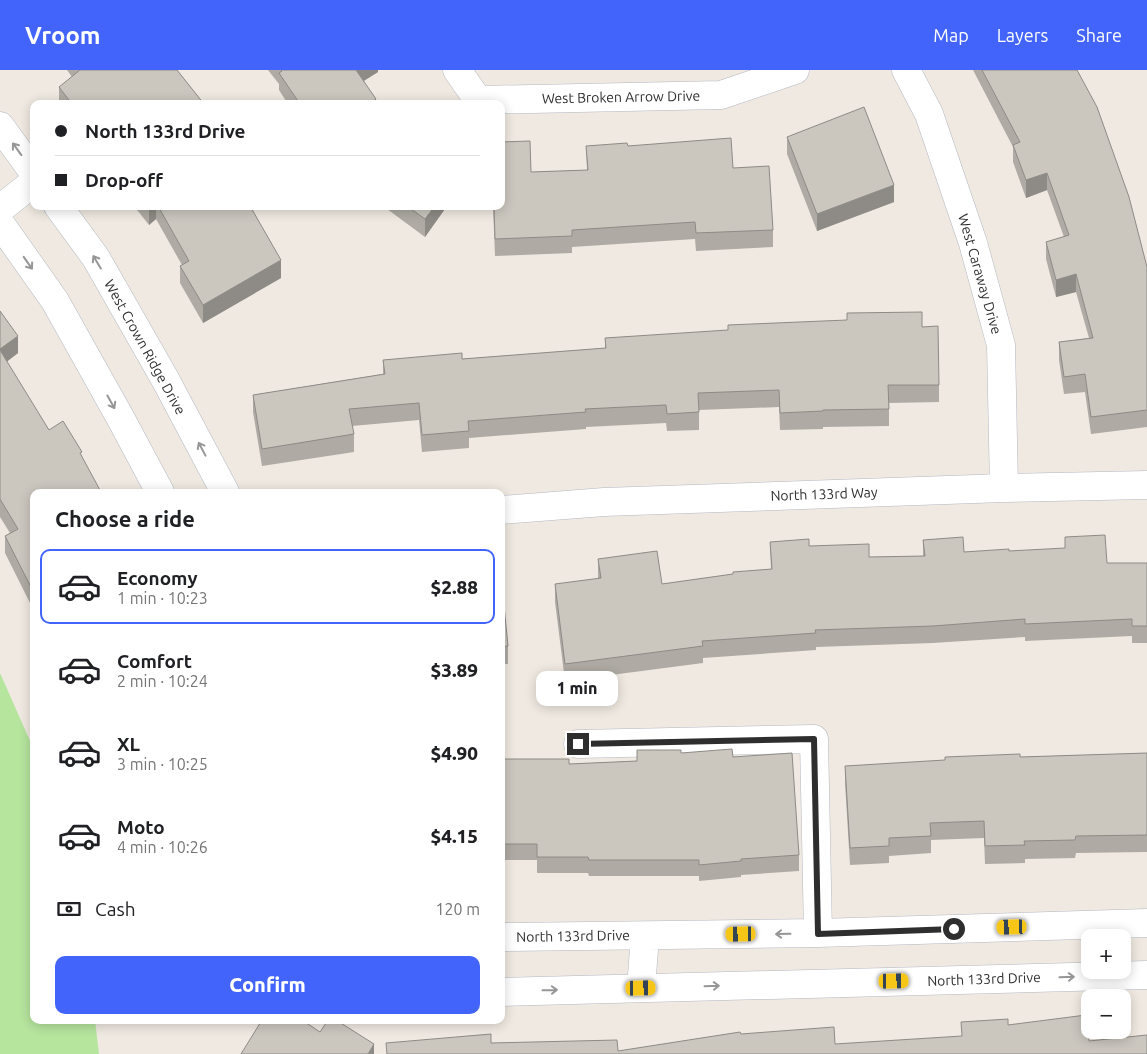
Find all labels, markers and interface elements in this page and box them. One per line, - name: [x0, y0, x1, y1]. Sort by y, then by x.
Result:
- text: Vroom: [25, 22, 101, 49]
- text: Map: [933, 25, 969, 45]
- text: Layers: [997, 25, 1048, 45]
- text: Share: [1076, 25, 1122, 45]
- street label: West Broken Arrow Drive: [542, 88, 700, 106]
- text: North 133rd Drive: [85, 120, 246, 142]
- one-way arrow: [12, 143, 22, 157]
- text: Drop-off: [85, 169, 163, 191]
- street label: West Caraway Drive: [955, 212, 1005, 336]
- one-way arrow: [92, 255, 102, 269]
- one-way arrow: [23, 256, 33, 270]
- street label: West Crown Ridge Drive: [101, 277, 189, 417]
- one-way arrow: [107, 394, 117, 409]
- one-way arrow: [197, 442, 207, 457]
- street label: North 133rd Way: [770, 484, 878, 504]
- text: Choose a ride: [55, 506, 195, 531]
- icon: car: [57, 564, 102, 609]
- text: Economy: [117, 567, 198, 589]
- text: $2.88: [430, 576, 478, 598]
- text: 1 min · 10:23: [117, 589, 208, 607]
- icon: car: [57, 647, 102, 692]
- text: Comfort: [117, 650, 192, 672]
- text: $3.89: [430, 659, 478, 681]
- text: 2 min · 10:24: [117, 672, 208, 690]
- callout: 1 min: [537, 672, 619, 706]
- text: 1 min: [557, 679, 597, 697]
- icon: car: [57, 730, 102, 775]
- text: XL: [117, 733, 140, 755]
- route end: [567, 733, 589, 755]
- text: $4.90: [430, 742, 478, 764]
- text: 3 min · 10:25: [117, 755, 208, 773]
- icon: car: [57, 813, 102, 858]
- text: Moto: [117, 816, 165, 838]
- text: $4.15: [430, 825, 478, 847]
- text: 4 min · 10:26: [117, 838, 208, 856]
- icon: cash: [55, 895, 83, 923]
- text: Cash: [95, 898, 136, 920]
- text: 120 m: [435, 900, 480, 918]
- route start: [943, 918, 965, 940]
- car: [996, 919, 1027, 935]
- car: [725, 926, 756, 942]
- street label: North 133rd Drive: [516, 927, 630, 945]
- one-way arrow: [776, 929, 792, 939]
- map controls: [1081, 929, 1131, 1039]
- button: +: [1081, 929, 1131, 979]
- button: Confirm: [55, 956, 480, 1014]
- street label: North 133rd Drive: [927, 969, 1041, 989]
- one-way arrow: [1059, 972, 1075, 981]
- car: [878, 973, 909, 989]
- car: [625, 980, 656, 996]
- one-way arrow: [704, 981, 720, 991]
- one-way arrow: [542, 985, 558, 995]
- button: −: [1081, 989, 1131, 1039]

